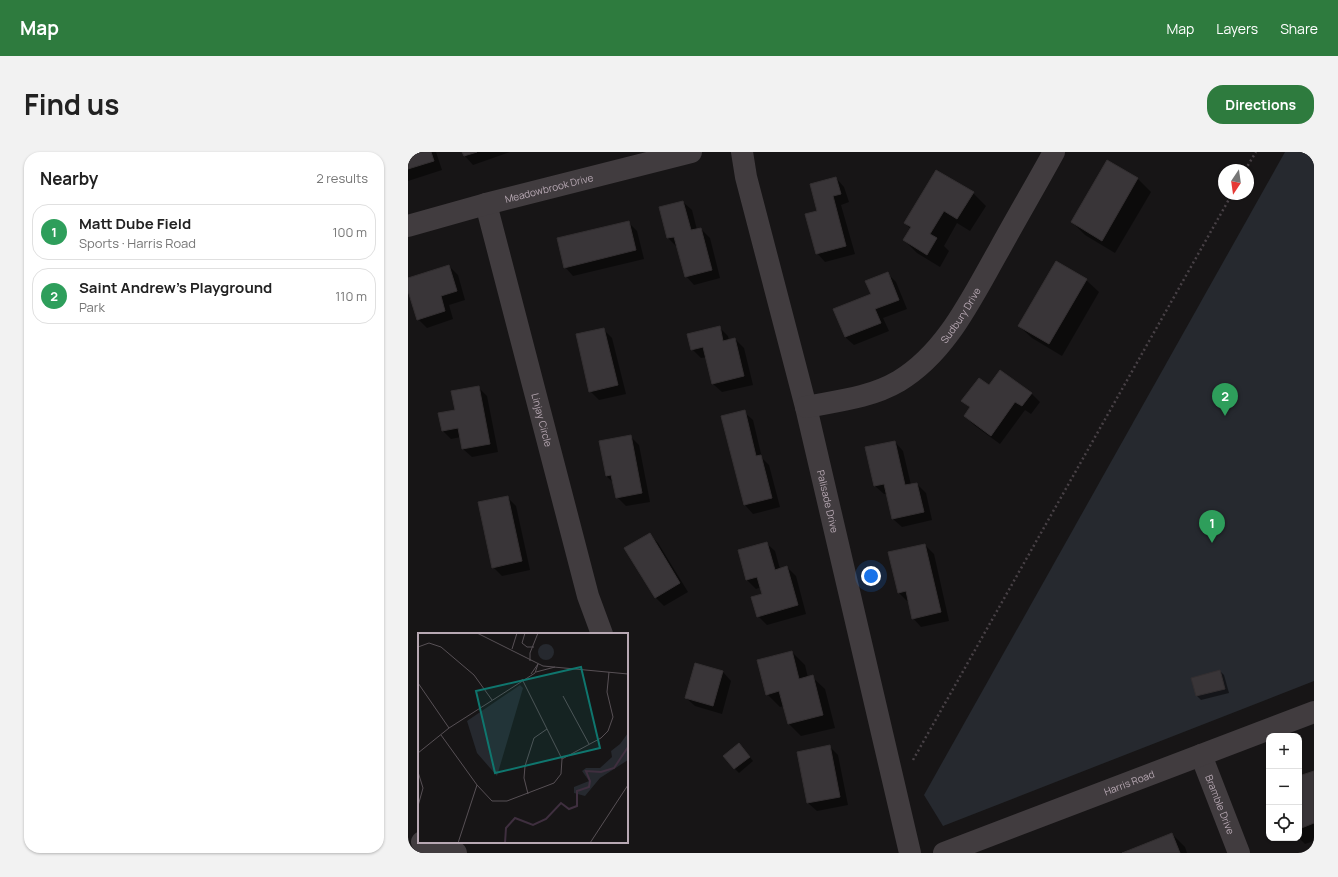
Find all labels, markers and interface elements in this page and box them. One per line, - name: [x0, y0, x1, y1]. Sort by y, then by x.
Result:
- text: Map: [20, 15, 59, 41]
- text: Map: [1166, 19, 1194, 38]
- text: Layers: [1216, 19, 1258, 38]
- text: Share: [1280, 19, 1318, 38]
- text: Find us: [24, 85, 119, 123]
- button: Directions: [1207, 85, 1314, 124]
- north arrow: [1218, 164, 1254, 200]
- text: Nearby: [40, 167, 98, 190]
- text: 2 results: [316, 169, 368, 187]
- street label: Meadowbrook Drive: [503, 170, 595, 206]
- text: Matt Dube Field: [79, 213, 191, 234]
- text: 1: [51, 223, 57, 241]
- text: 100 m: [332, 223, 367, 241]
- text: Sports · Harris Road: [79, 234, 196, 252]
- text: Saint Andrew's Playground: [79, 277, 272, 298]
- street label: Sudbury Drive: [937, 285, 984, 346]
- text: 2: [50, 287, 58, 305]
- text: 110 m: [335, 287, 367, 305]
- text: Park: [79, 298, 105, 316]
- pin: 2: [1212, 383, 1238, 416]
- street label: Linjay Circle: [528, 391, 556, 448]
- street label: Palisade Drive: [814, 469, 842, 534]
- pin: 1: [1199, 510, 1225, 543]
- your location: [861, 566, 881, 586]
- inset map: [418, 633, 628, 843]
- map controls: [1266, 733, 1302, 841]
- button: +: [1266, 733, 1302, 769]
- street label: Harris Road: [1102, 766, 1156, 798]
- button: −: [1266, 769, 1302, 805]
- street label: Bramble Drive: [1202, 772, 1238, 837]
- button: locate: [1266, 805, 1302, 841]

